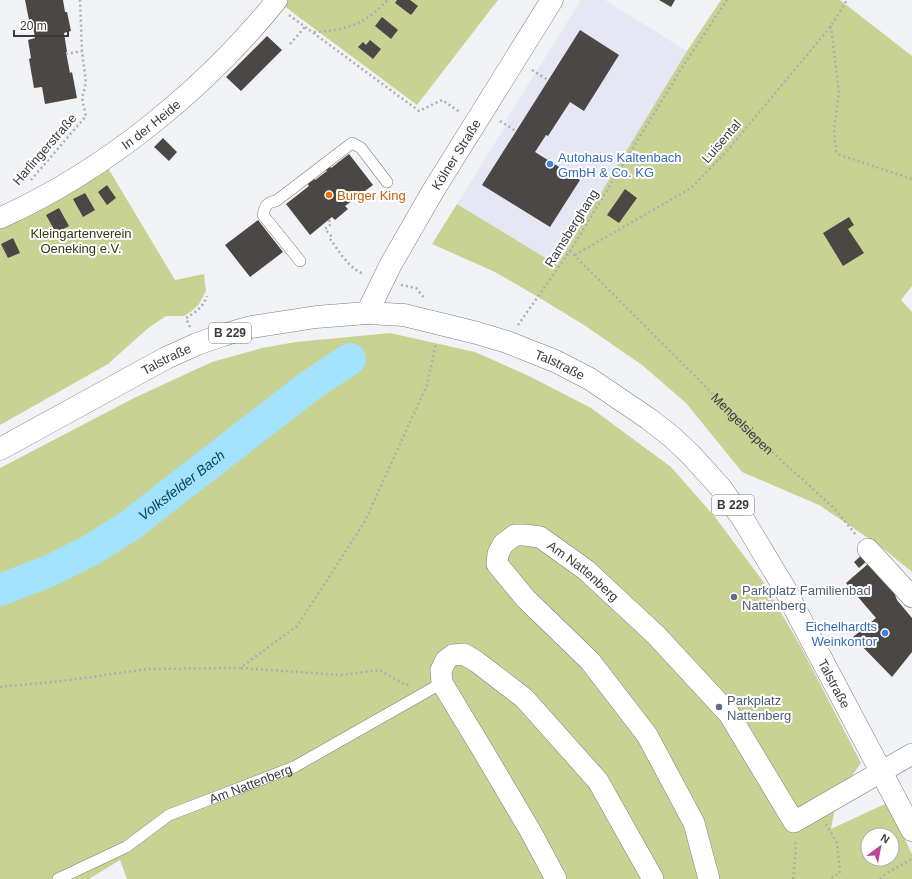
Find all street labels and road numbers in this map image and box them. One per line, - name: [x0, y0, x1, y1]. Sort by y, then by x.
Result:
- street label: In der Heide: [119, 97, 184, 153]
- street label: Harlingerstraße: [9, 111, 79, 188]
- street label: Kölner Straße: [429, 117, 484, 193]
- street label: Luisental: [699, 117, 744, 166]
- street label: Ramsberghang: [542, 187, 601, 270]
- road number: B 229: [209, 323, 251, 343]
- street label: Talstraße: [139, 341, 193, 378]
- street label: Talstraße: [533, 347, 587, 383]
- street label: Mengelsiepen: [708, 390, 776, 458]
- road number: B 229: [712, 495, 754, 515]
- street label: Am Nattenberg: [544, 538, 622, 605]
- street label: Talstraße: [815, 657, 853, 711]
- street label: Am Nattenberg: [207, 762, 294, 807]

